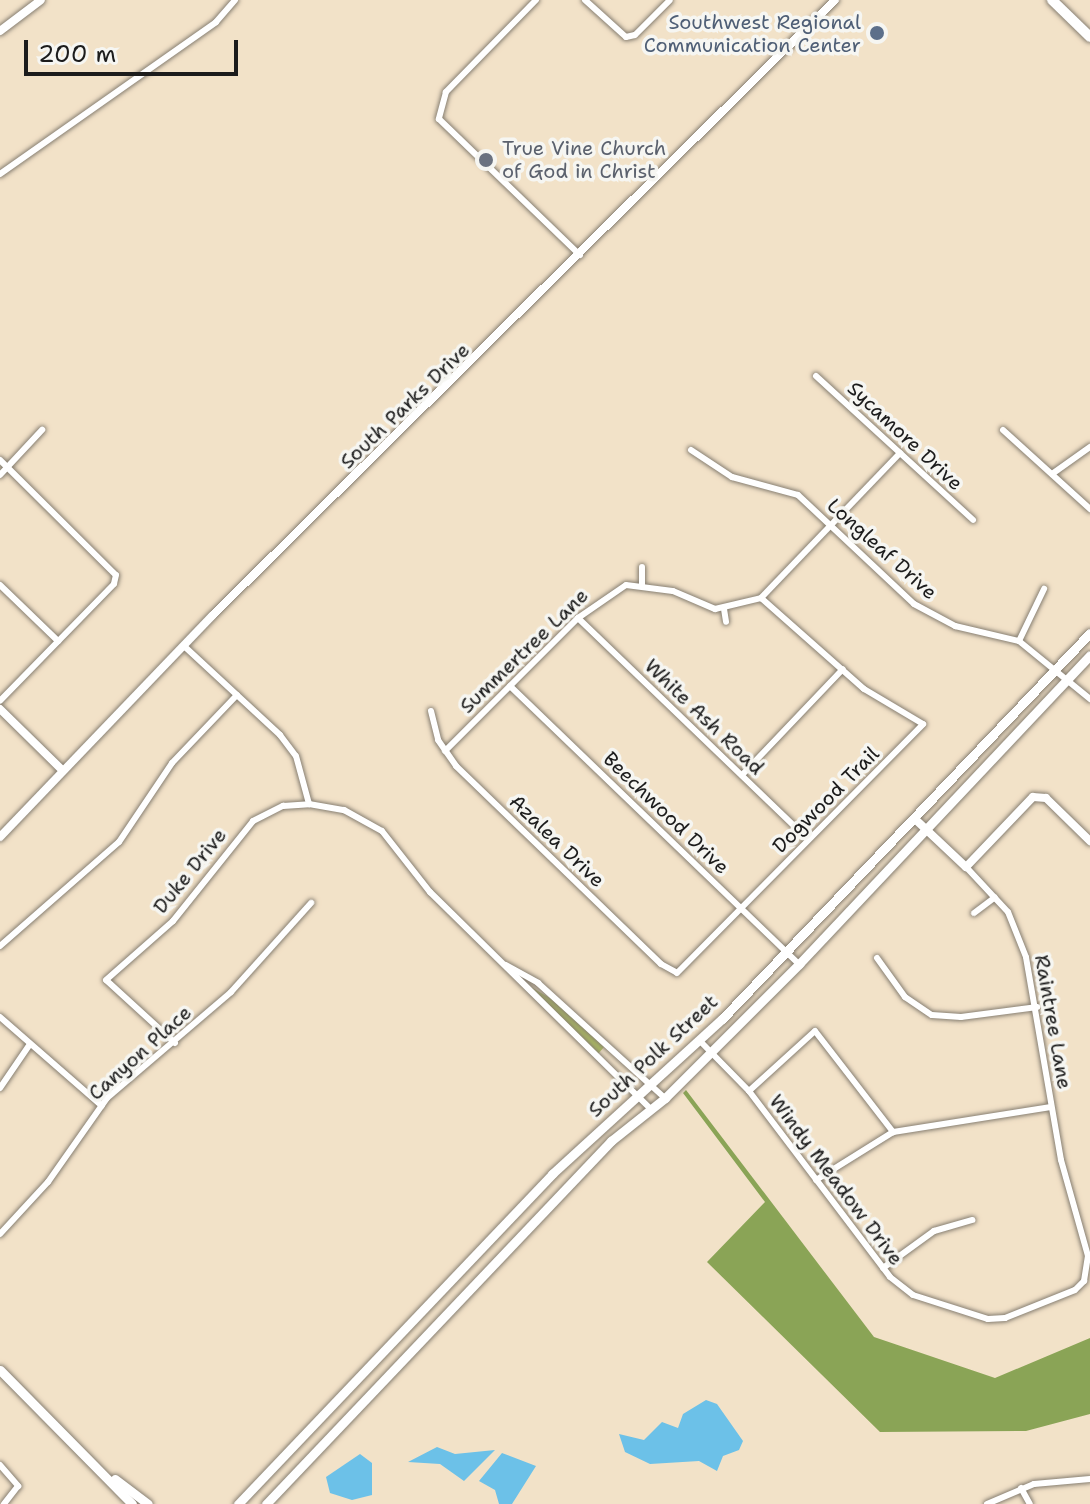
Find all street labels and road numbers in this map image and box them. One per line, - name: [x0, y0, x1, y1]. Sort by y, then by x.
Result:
- street label: South Parks Drive: [335, 338, 475, 474]
- street label: Sycamore Drive: [842, 377, 968, 495]
- street label: Longleaf Drive: [822, 493, 942, 605]
- street label: Summertree Lane: [455, 584, 593, 718]
- street label: White Ash Road: [639, 654, 769, 780]
- street label: Dogwood Trail: [768, 742, 884, 858]
- street label: Beechwood Drive: [598, 747, 734, 879]
- street label: Azalea Drive: [504, 790, 610, 892]
- street label: Duke Drive: [148, 824, 232, 918]
- street label: Raintree Lane: [1029, 953, 1077, 1091]
- street label: South Polk Street: [583, 990, 723, 1122]
- street label: Canyon Place: [84, 1001, 196, 1105]
- street label: Windy Meadow Drive: [764, 1090, 908, 1270]

